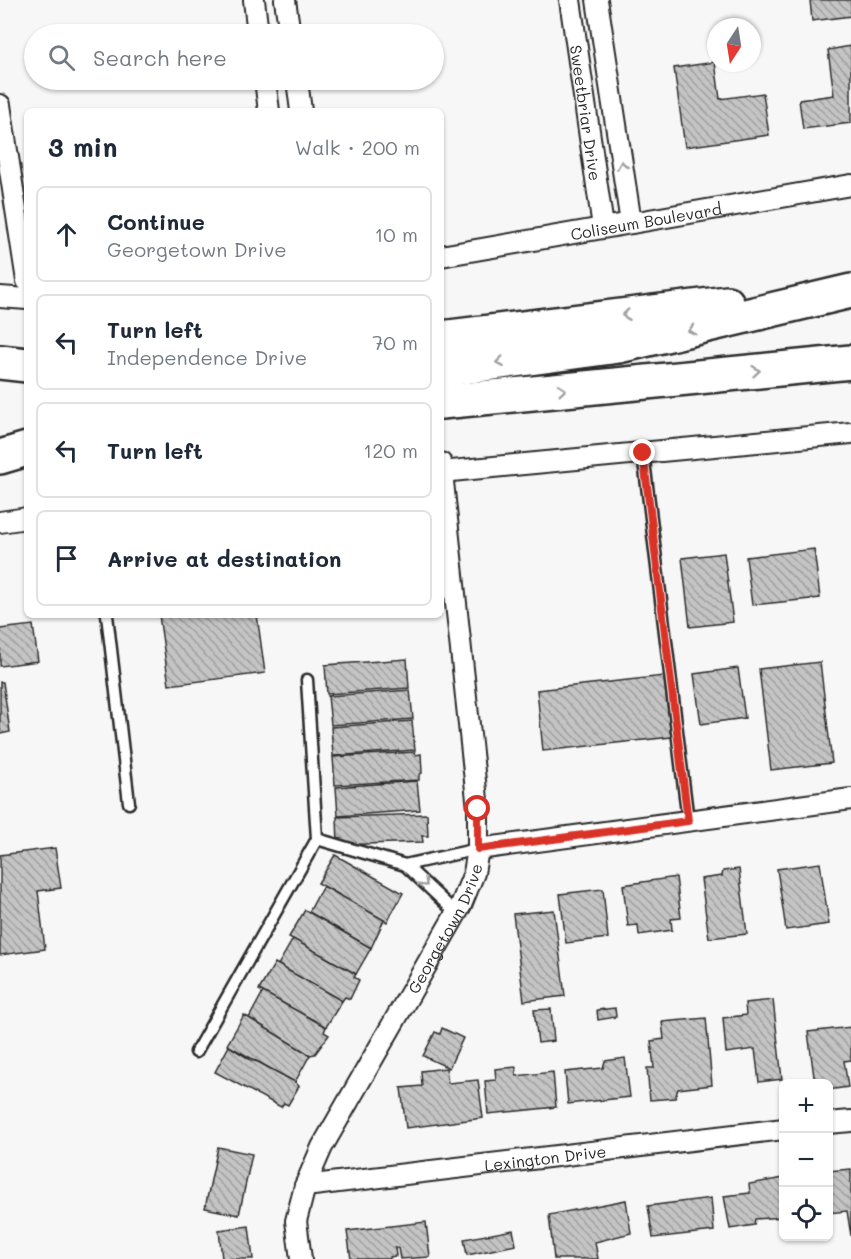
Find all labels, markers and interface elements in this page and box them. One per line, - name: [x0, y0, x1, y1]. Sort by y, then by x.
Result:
- north arrow: [707, 18, 761, 72]
- search box: [24, 24, 444, 90]
- icon: search: [45, 41, 78, 74]
- text: Search here: [93, 43, 227, 72]
- street label: Sweetbriar Drive: [566, 44, 607, 182]
- text: 3 min: [48, 130, 117, 164]
- text: Walk · 200 m: [295, 134, 420, 160]
- one-way arrow: [616, 160, 628, 169]
- street label: Coliseum Boulevard: [569, 197, 723, 244]
- text: Continue: [107, 207, 205, 236]
- icon: ahead: [50, 218, 83, 251]
- text: 10 m: [374, 221, 418, 247]
- text: Georgetown Drive: [107, 236, 287, 262]
- one-way arrow: [622, 308, 631, 321]
- text: Turn left: [107, 315, 203, 344]
- one-way arrow: [687, 322, 697, 335]
- icon: left: [50, 326, 83, 359]
- text: 70 m: [372, 329, 418, 355]
- text: Independence Drive: [107, 344, 307, 370]
- one-way arrow: [495, 355, 505, 367]
- one-way arrow: [752, 365, 761, 378]
- one-way arrow: [557, 384, 566, 397]
- icon: left: [50, 434, 83, 467]
- text: Turn left: [107, 436, 203, 465]
- text: 120 m: [363, 437, 418, 463]
- route end: [629, 439, 655, 465]
- icon: arrive: [50, 542, 83, 575]
- text: Arrive at destination: [107, 544, 342, 573]
- route start: [464, 795, 490, 821]
- street label: Georgetown Drive: [402, 862, 486, 997]
- one-way arrow: [417, 876, 427, 887]
- map controls: [779, 1079, 833, 1241]
- button: +: [779, 1079, 833, 1133]
- button: −: [779, 1133, 833, 1187]
- street label: Lexington Drive: [483, 1140, 607, 1175]
- button: locate: [779, 1187, 833, 1241]

